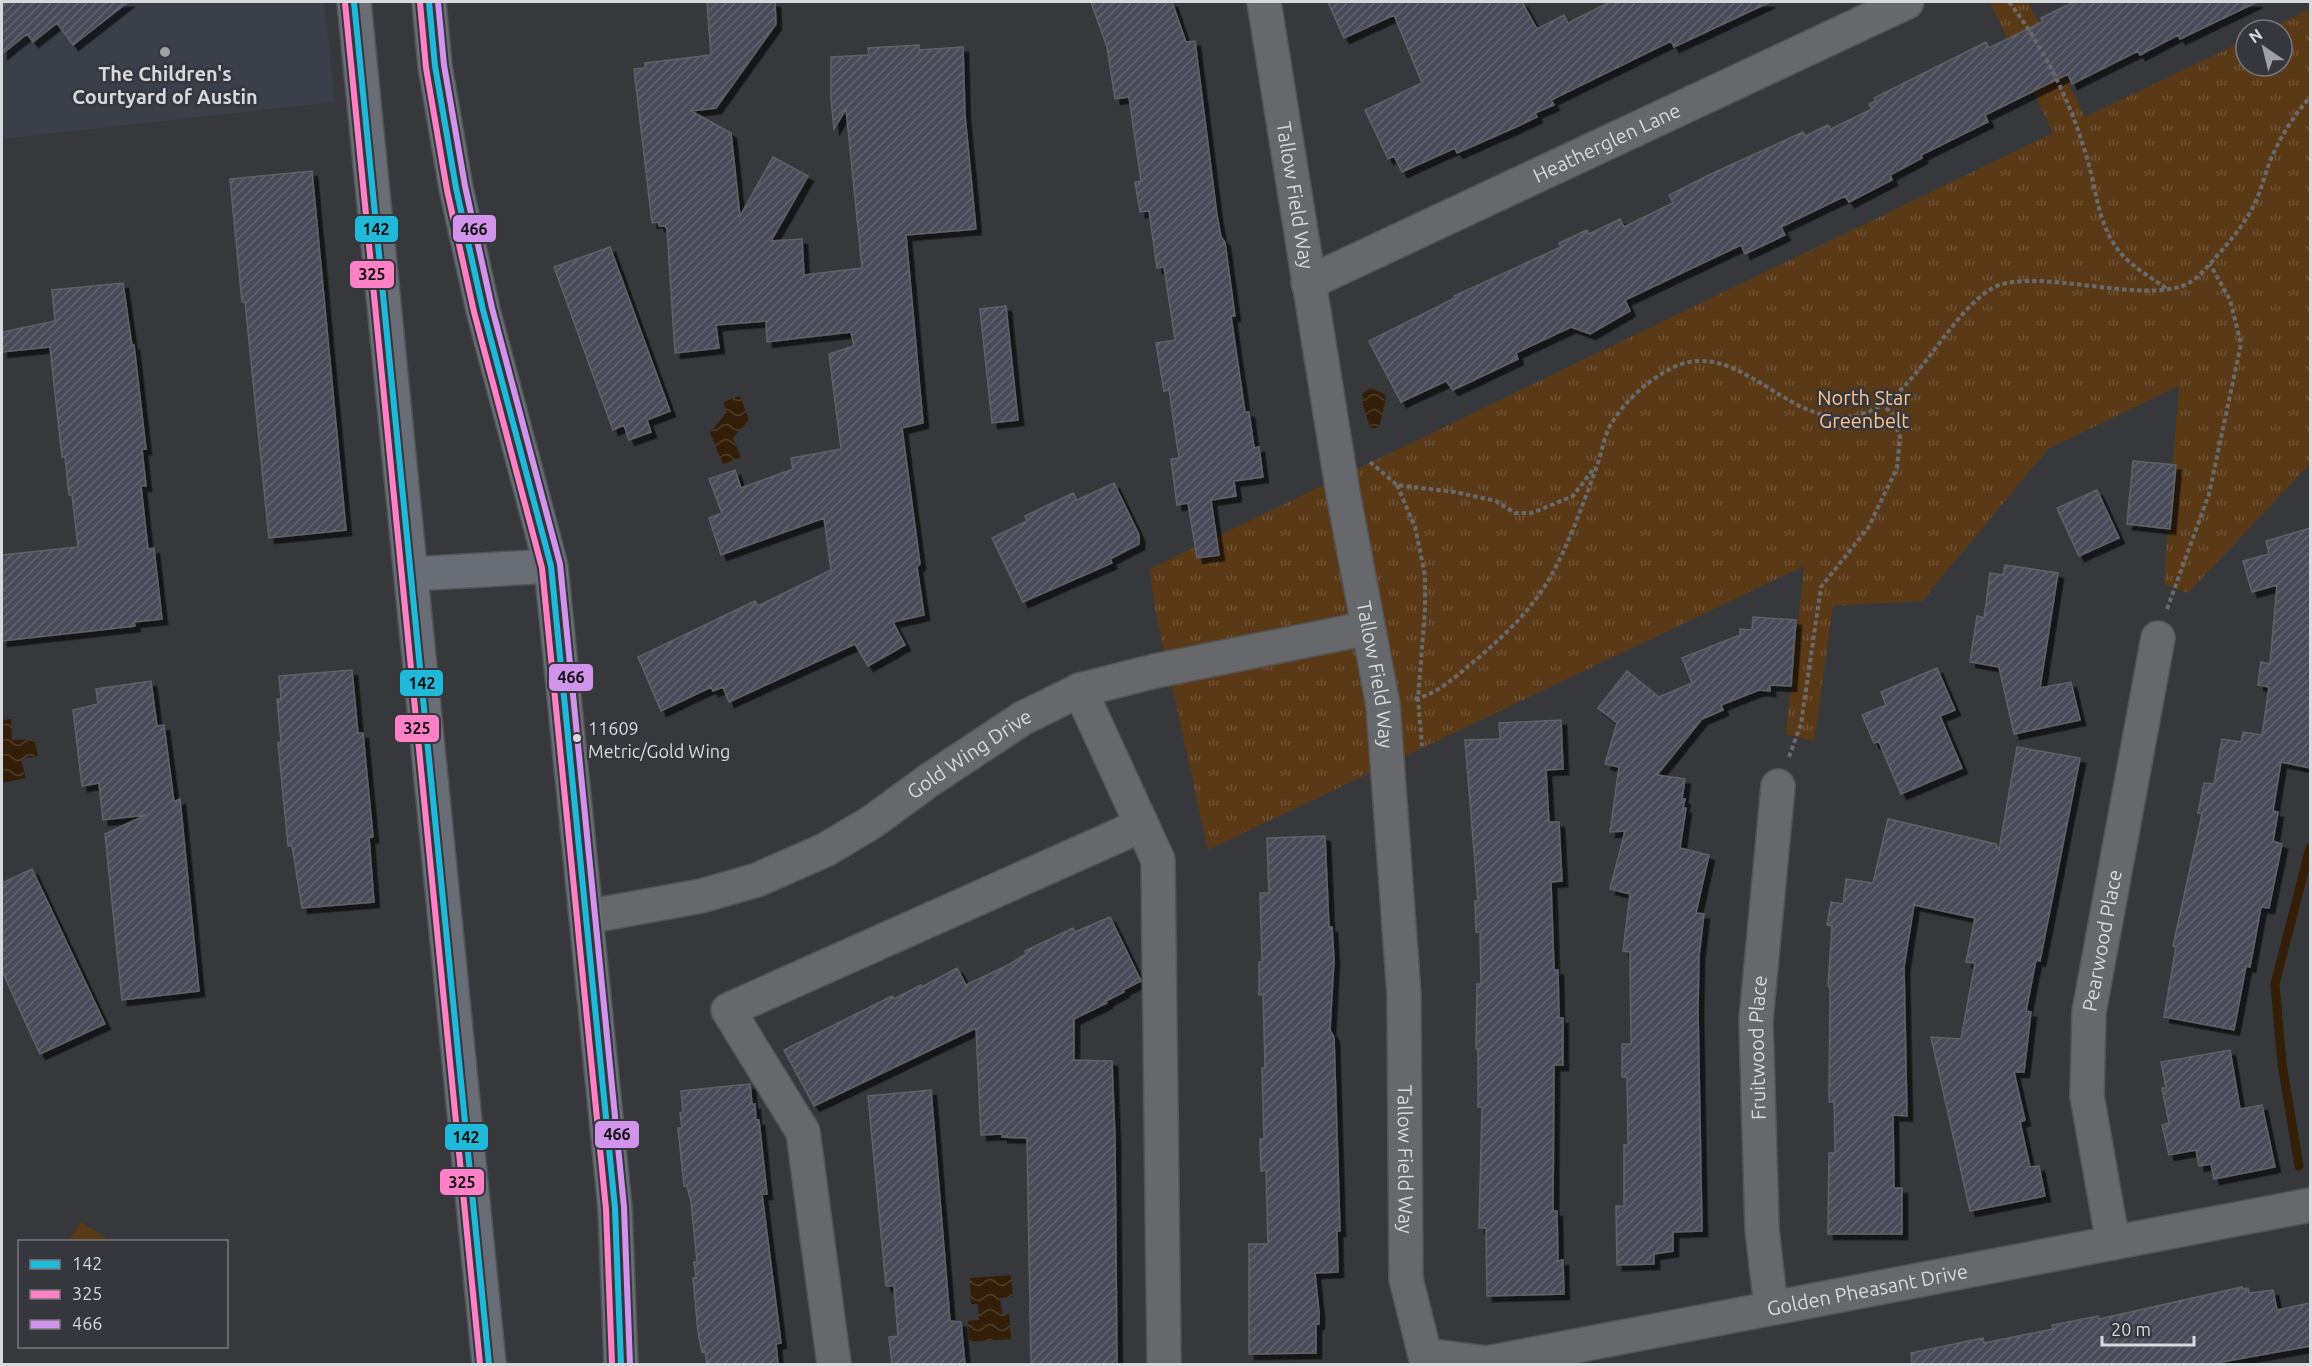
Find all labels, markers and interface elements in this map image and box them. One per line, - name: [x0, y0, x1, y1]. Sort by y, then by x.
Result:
- north arrow: [2234, 18, 2294, 78]
- text: N: [2245, 25, 2265, 47]
- marker: The Children's Courtyard of Austin: [158, 45, 172, 59]
- place label: The Children's Courtyard of Austin: [72, 62, 258, 108]
- street label: Heatherglen Lane: [1529, 98, 1684, 187]
- street label: Tallow Field Way: [1272, 120, 1319, 271]
- line badge: 466: [452, 214, 497, 243]
- line badge: 142: [354, 215, 399, 243]
- text: 142: [362, 220, 390, 238]
- text: 466: [460, 220, 488, 238]
- line badge: 325: [349, 260, 395, 289]
- text: 325: [358, 265, 386, 283]
- park label: North Star Greenbelt: [1817, 386, 1911, 432]
- street label: Tallow Field Way: [1353, 599, 1398, 749]
- line badge: 466: [548, 663, 594, 692]
- text: 466: [557, 668, 585, 686]
- line badge: 142: [399, 669, 444, 697]
- text: 142: [408, 674, 436, 692]
- street label: Gold Wing Drive: [902, 704, 1035, 804]
- line badge: 325: [394, 714, 440, 743]
- place label: 11609 Metric/Gold Wing: [588, 718, 730, 761]
- text: 325: [403, 719, 431, 737]
- marker: 11609 Metric/Gold Wing: [571, 732, 583, 744]
- street label: Pearwood Place: [2077, 868, 2126, 1013]
- street label: Fruitwood Place: [1744, 974, 1771, 1120]
- street label: Tallow Field Way: [1394, 1085, 1418, 1234]
- line badge: 466: [594, 1120, 640, 1149]
- line badge: 142: [444, 1123, 489, 1151]
- text: 466: [603, 1125, 631, 1143]
- text: 142: [452, 1128, 480, 1146]
- line badge: 325: [439, 1168, 485, 1196]
- text: 325: [448, 1173, 476, 1191]
- legend: [18, 1240, 228, 1348]
- text: 142: [72, 1253, 102, 1273]
- street label: Golden Pheasant Drive: [1765, 1259, 1970, 1320]
- text: 325: [72, 1283, 102, 1303]
- scale bar: [2102, 1309, 2194, 1347]
- text: 466: [72, 1313, 102, 1333]
- text: 20 m: [2111, 1319, 2151, 1339]

